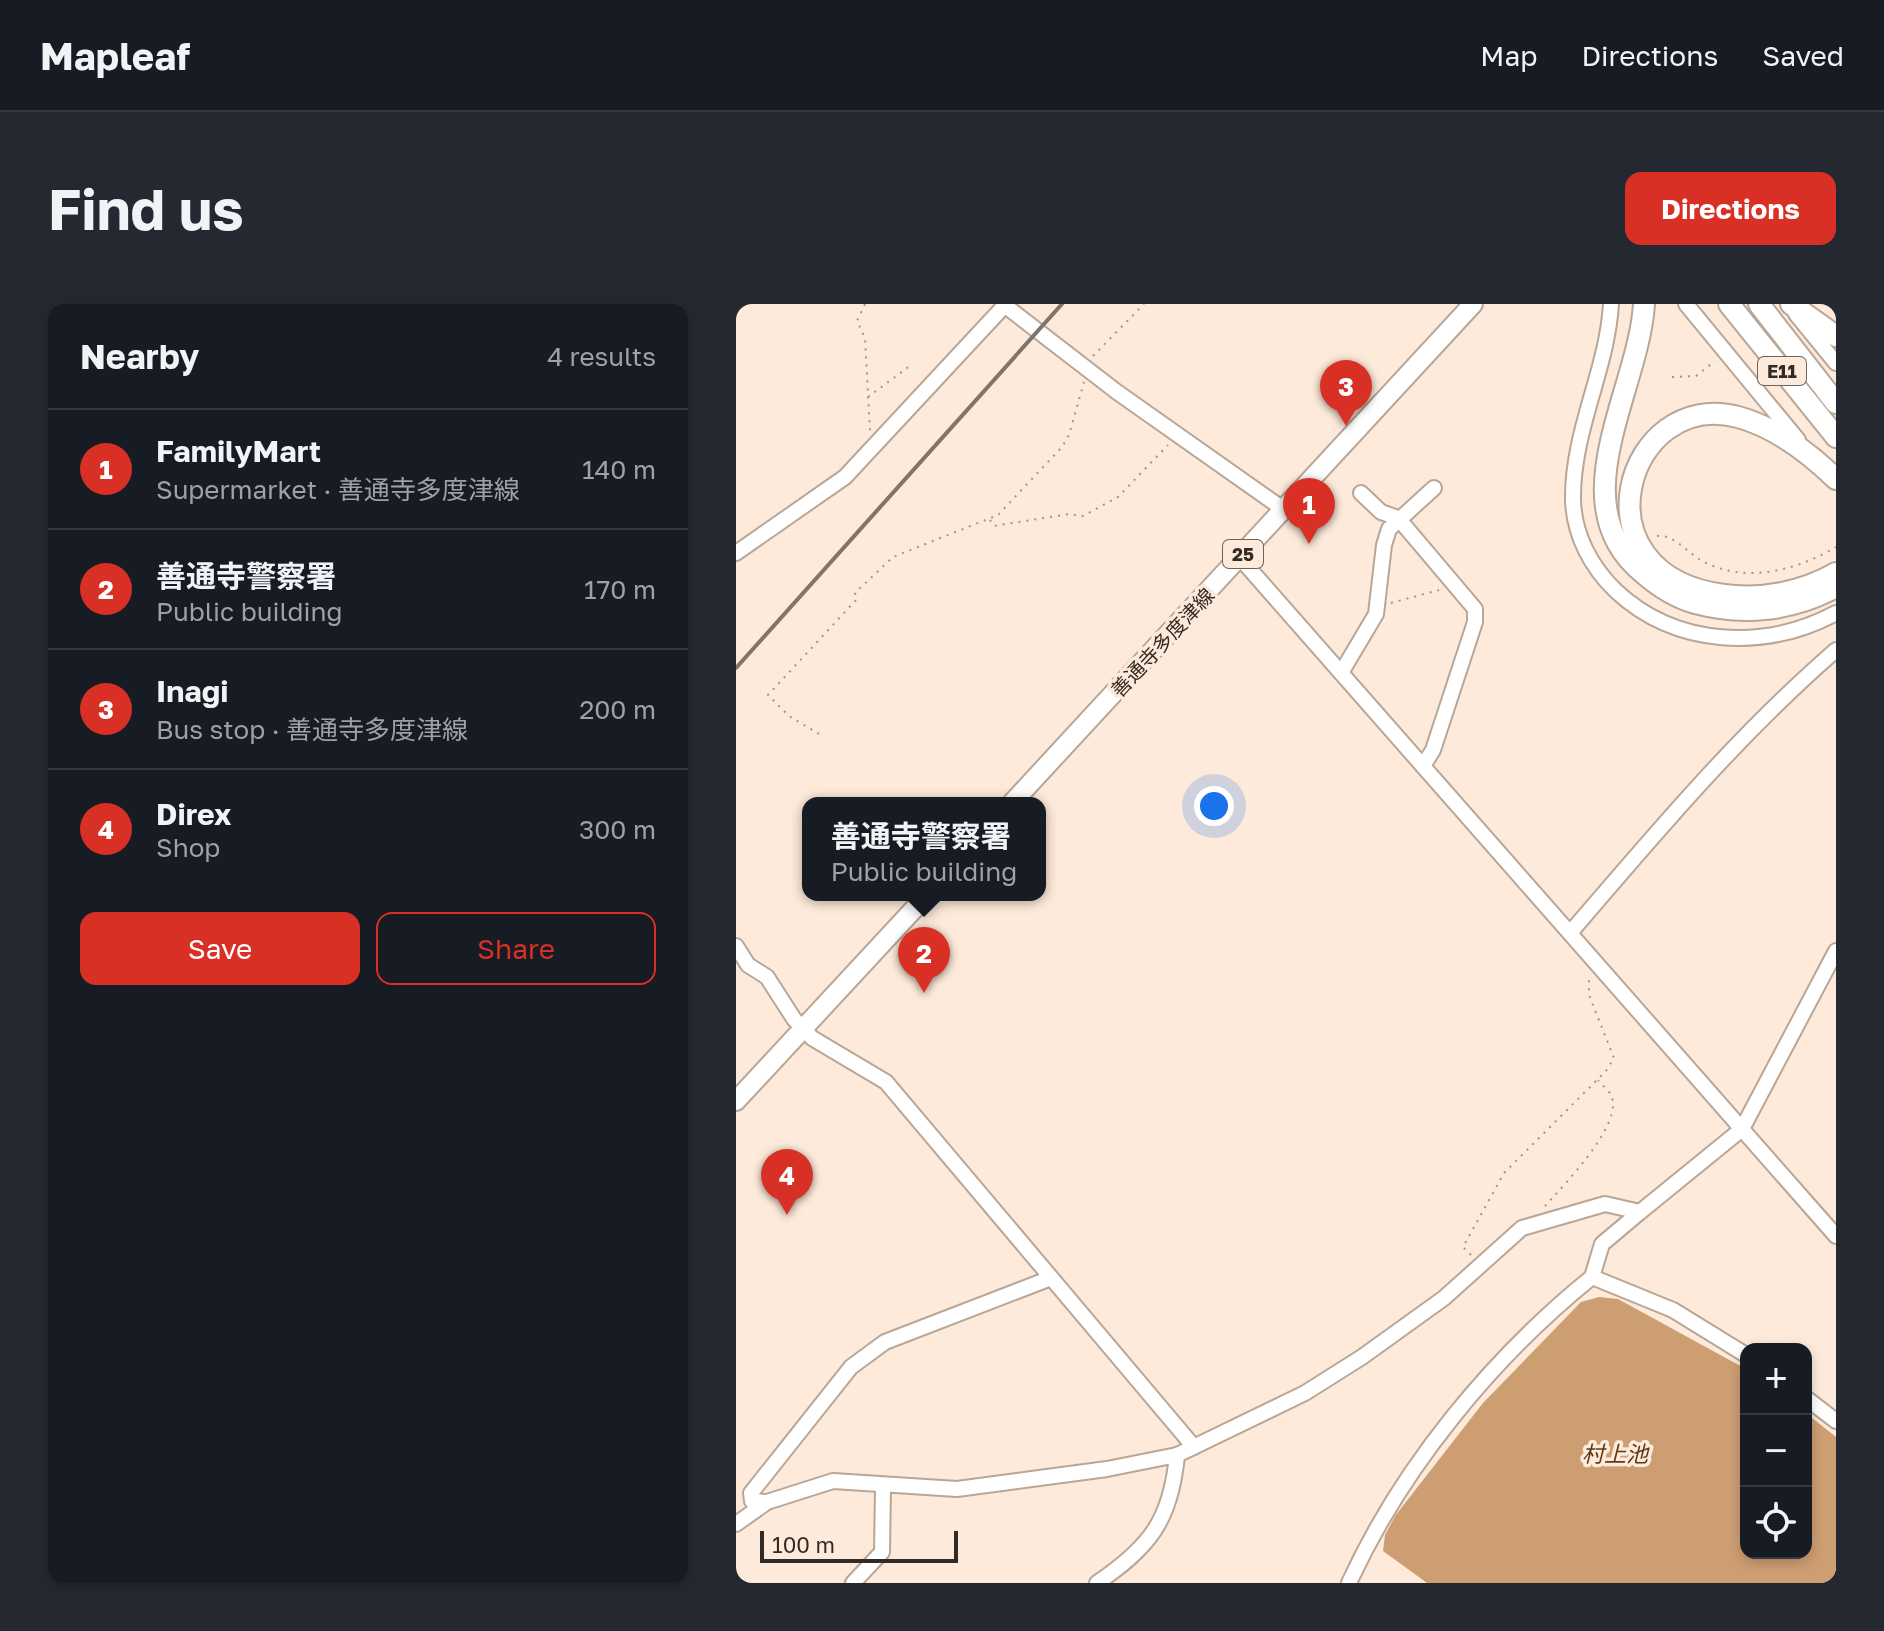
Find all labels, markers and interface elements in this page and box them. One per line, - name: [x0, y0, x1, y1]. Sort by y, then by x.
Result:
- text: Mapleaf: [40, 33, 190, 78]
- text: Map: [1480, 39, 1537, 72]
- text: Directions: [1581, 39, 1718, 72]
- text: Saved: [1762, 39, 1844, 72]
- button: Directions: [1625, 172, 1836, 245]
- text: Find us: [48, 175, 244, 242]
- text: Nearby: [80, 336, 200, 376]
- text: 4 results: [547, 341, 656, 372]
- road number: E11: [1758, 357, 1806, 385]
- pin: 3: [1320, 360, 1372, 426]
- text: FamilyMart: [156, 433, 321, 469]
- text: 1: [99, 454, 113, 485]
- text: 140 m: [582, 454, 656, 485]
- text: Supermarket · 善通寺多度津線: [156, 474, 520, 505]
- pin: 1: [1283, 478, 1335, 544]
- road number: 25: [1223, 540, 1263, 568]
- text: 善通寺警察署: [156, 558, 336, 594]
- text: 2: [98, 574, 114, 605]
- text: 170 m: [584, 574, 656, 605]
- street label: 善通寺多度津線: [1105, 583, 1219, 701]
- text: Public building: [156, 596, 342, 627]
- text: Inagi: [156, 673, 228, 709]
- text: 3: [98, 694, 114, 725]
- text: 200 m: [579, 694, 656, 725]
- text: Bus stop · 善通寺多度津線: [156, 714, 468, 745]
- your location: [1194, 786, 1234, 826]
- text: Direx: [156, 796, 231, 832]
- popup: [802, 797, 1046, 901]
- text: 4: [98, 814, 114, 845]
- text: 300 m: [579, 814, 656, 845]
- text: 善通寺警察署: [831, 818, 1011, 854]
- text: Shop: [156, 832, 220, 863]
- text: Public building: [831, 856, 1017, 887]
- button: Save: [80, 912, 360, 985]
- button: Share: [376, 912, 656, 985]
- pin: 2: [898, 927, 950, 993]
- pin: 4: [761, 1149, 813, 1215]
- map controls: [1740, 1343, 1812, 1559]
- button: +: [1740, 1343, 1812, 1415]
- button: −: [1740, 1415, 1812, 1487]
- water label: 村上池: [1582, 1440, 1650, 1467]
- button: locate: [1740, 1487, 1812, 1559]
- scale bar: [760, 1527, 958, 1563]
- text: 100 m: [772, 1531, 835, 1558]

